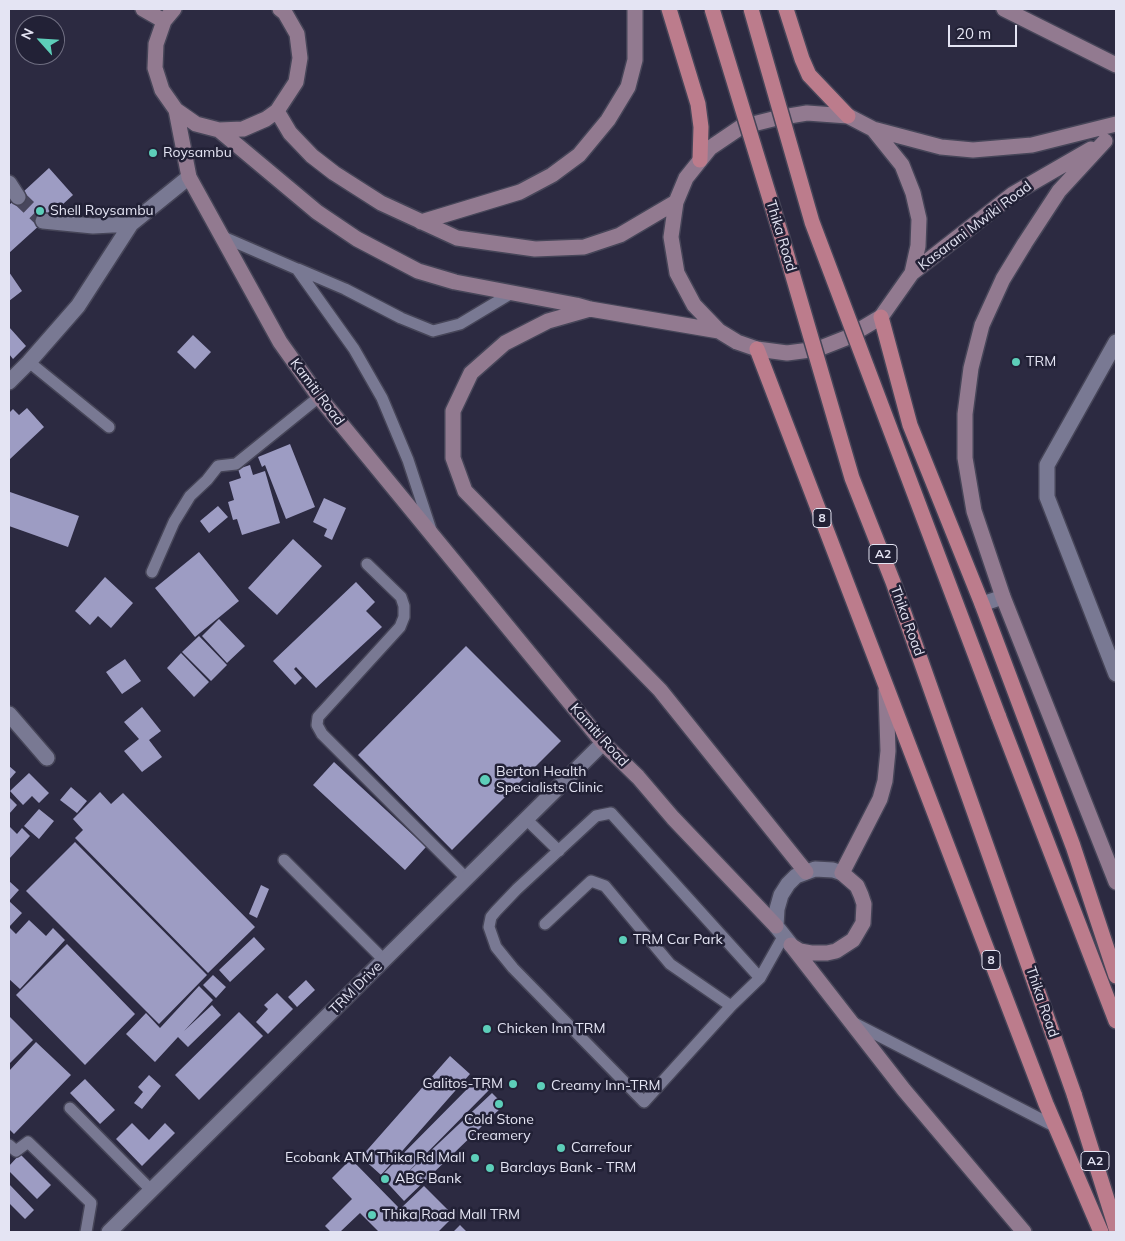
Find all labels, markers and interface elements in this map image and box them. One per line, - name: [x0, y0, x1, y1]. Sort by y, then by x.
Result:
- north arrow: [15, 15, 65, 65]
- scale bar: [950, 15, 1019, 47]
- text: 20 m: [956, 24, 991, 43]
- text: N: [17, 25, 38, 43]
- place label: Roysambu: [163, 145, 232, 161]
- marker: Roysambu: [147, 147, 159, 159]
- street label: Kasarani Mwiki Road: [915, 178, 1035, 274]
- street label: Thika Road: [762, 198, 800, 274]
- place label: Shell Roysambu: [50, 203, 154, 219]
- marker: Shell Roysambu: [34, 205, 46, 217]
- place label: TRM: [1026, 354, 1056, 370]
- street label: Kamiti Road: [286, 355, 348, 429]
- marker: TRM: [1010, 356, 1022, 368]
- road number: 8: [813, 508, 831, 528]
- road number: A2: [869, 544, 897, 564]
- street label: Thika Road: [887, 584, 927, 658]
- street label: Kamiti Road: [566, 700, 632, 770]
- place label: Berton Health Specialists Clinic: [496, 764, 603, 796]
- marker: Berton Health Specialists Clinic: [478, 773, 492, 787]
- place label: TRM Car Park: [633, 932, 723, 948]
- marker: TRM Car Park: [617, 934, 629, 946]
- road number: 8: [982, 950, 1000, 970]
- street label: TRM Drive: [326, 958, 386, 1018]
- street label: Thika Road: [1022, 965, 1062, 1039]
- place label: Chicken Inn TRM: [497, 1021, 605, 1037]
- marker: Chicken Inn TRM: [481, 1023, 493, 1035]
- place label: Galitos-TRM: [422, 1076, 503, 1092]
- marker: Galitos-TRM: [507, 1078, 519, 1090]
- place label: Creamy Inn-TRM: [551, 1078, 660, 1094]
- marker: Creamy Inn-TRM: [535, 1080, 547, 1092]
- marker: Cold Stone Creamery: [493, 1098, 505, 1110]
- place label: Cold Stone Creamery: [464, 1112, 534, 1144]
- place label: Carrefour: [571, 1140, 632, 1156]
- marker: Carrefour: [555, 1142, 567, 1154]
- place label: Ecobank ATM Thika Rd Mall: [285, 1150, 465, 1166]
- marker: Ecobank ATM Thika Rd Mall: [469, 1152, 481, 1164]
- road number: A2: [1081, 1152, 1109, 1170]
- place label: Barclays Bank - TRM: [500, 1160, 636, 1176]
- marker: Barclays Bank - TRM: [484, 1162, 496, 1174]
- place label: ABC Bank: [395, 1171, 461, 1187]
- marker: ABC Bank: [379, 1173, 391, 1185]
- place label: Thika Road Mall TRM: [382, 1207, 520, 1223]
- marker: Thika Road Mall TRM: [366, 1209, 378, 1221]

